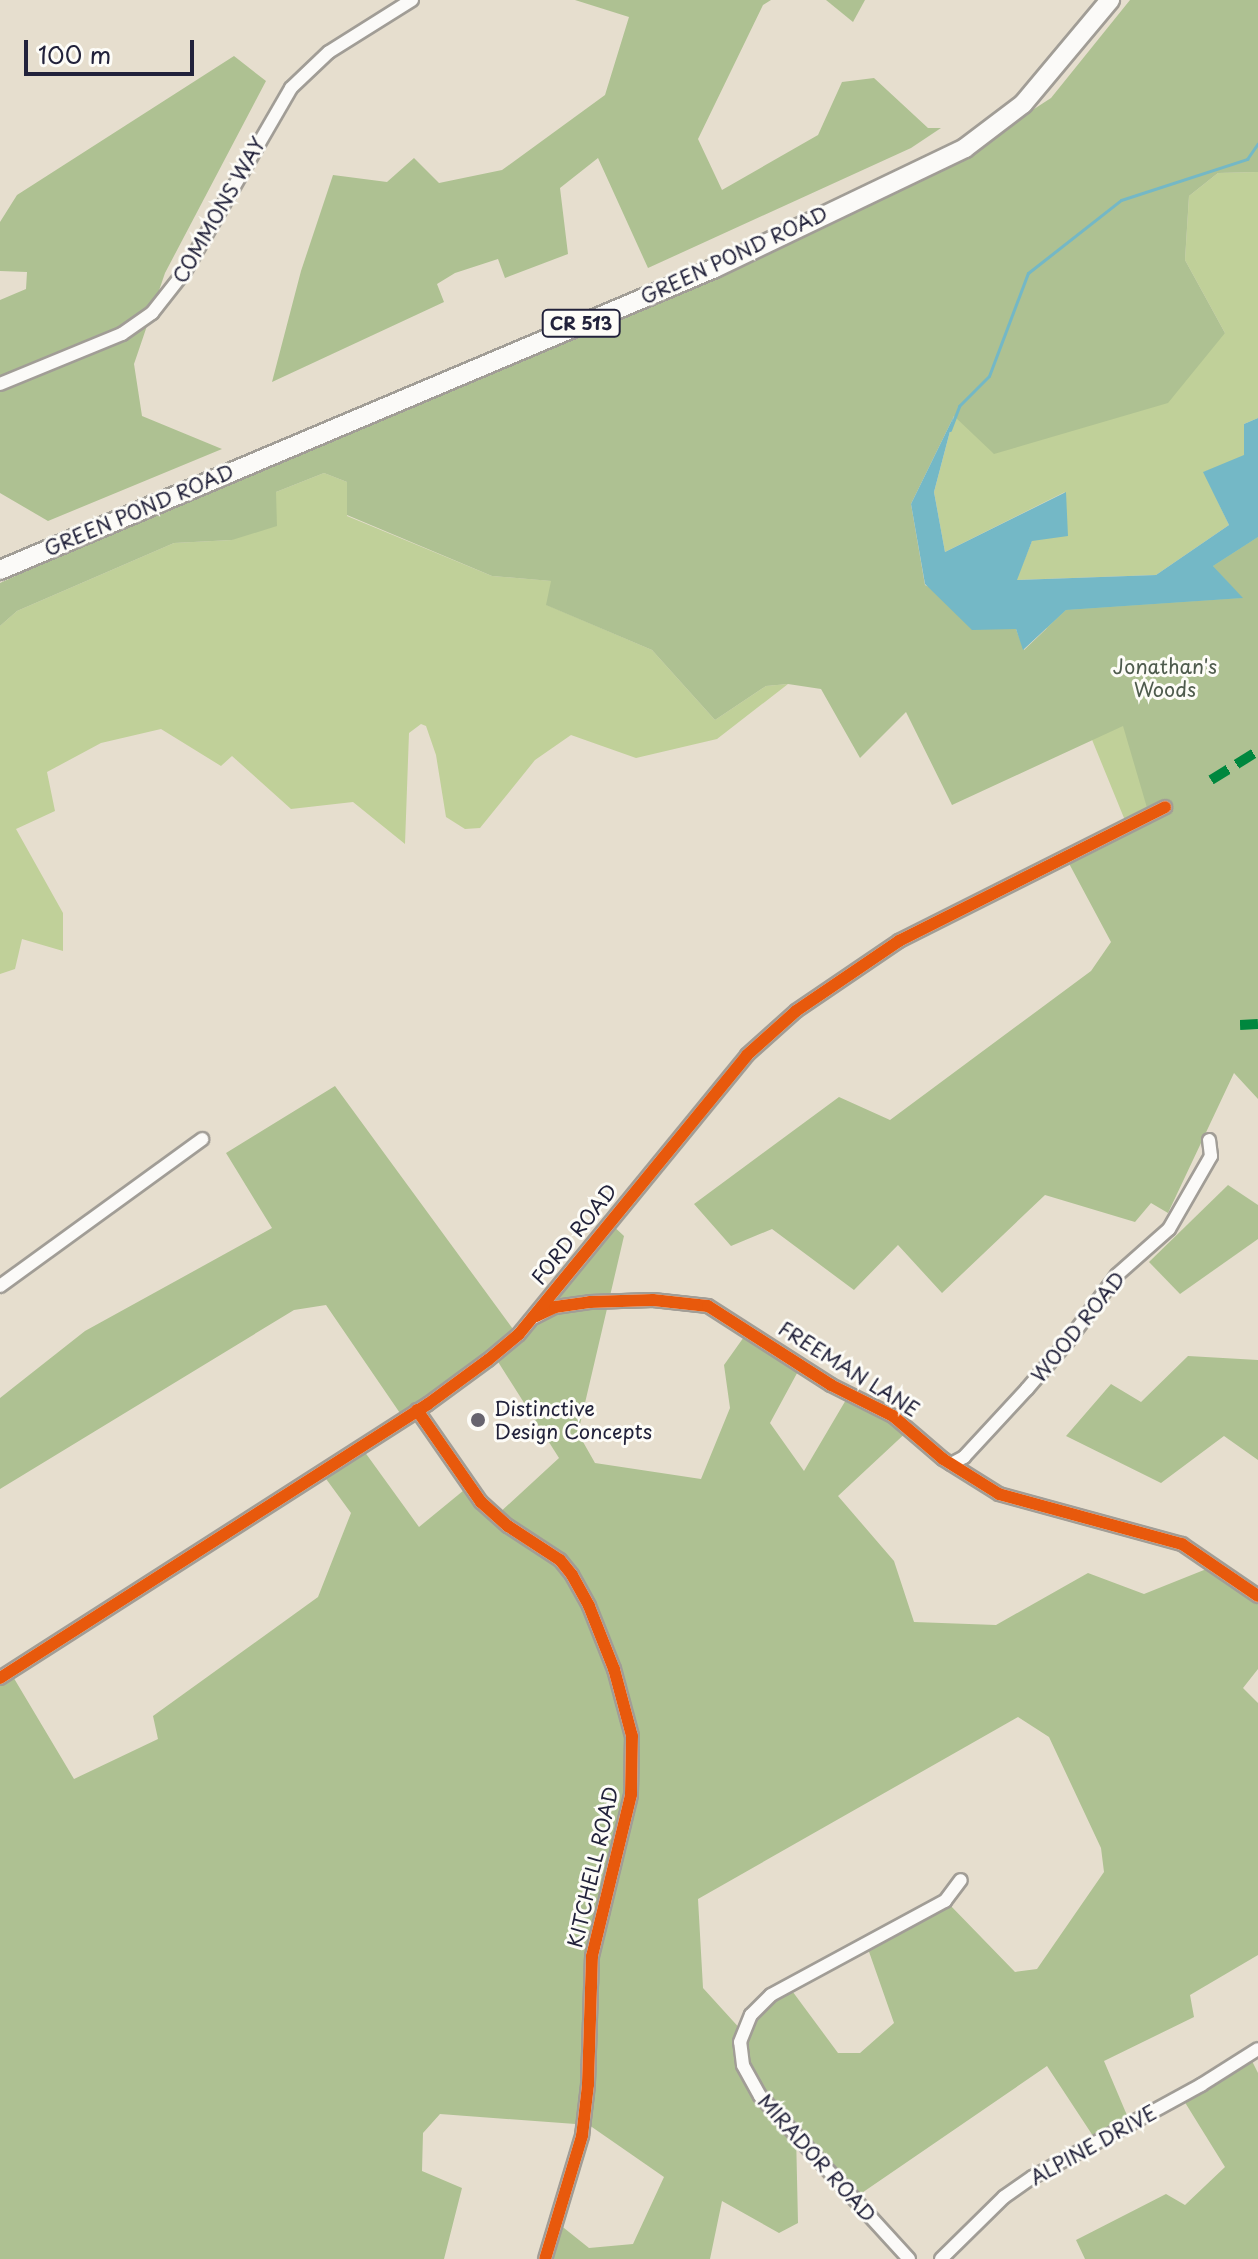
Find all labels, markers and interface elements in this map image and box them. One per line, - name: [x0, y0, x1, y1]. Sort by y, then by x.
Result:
- scale bar: [28, 24, 198, 74]
- text: 100 m: [38, 36, 111, 72]
- street label: COMMONS WAY: [167, 133, 271, 287]
- street label: GREEN POND ROAD: [636, 201, 832, 309]
- road number: CR 513: [541, 309, 621, 337]
- street label: GREEN POND ROAD: [40, 459, 238, 561]
- park label: Jonathan's Woods: [1113, 654, 1217, 701]
- street label: FORD ROAD: [526, 1178, 622, 1290]
- street label: WOOD ROAD: [1026, 1266, 1130, 1388]
- street label: FREEMAN LANE: [775, 1316, 923, 1422]
- place label: Distinctive Design Concepts: [494, 1396, 654, 1443]
- marker: Distinctive Design Concepts: [469, 1411, 487, 1429]
- street label: KITCHELL ROAD: [563, 1783, 623, 1951]
- street label: MIRADOR ROAD: [753, 2089, 881, 2227]
- street label: ALPINE DRIVE: [1026, 2100, 1160, 2190]

